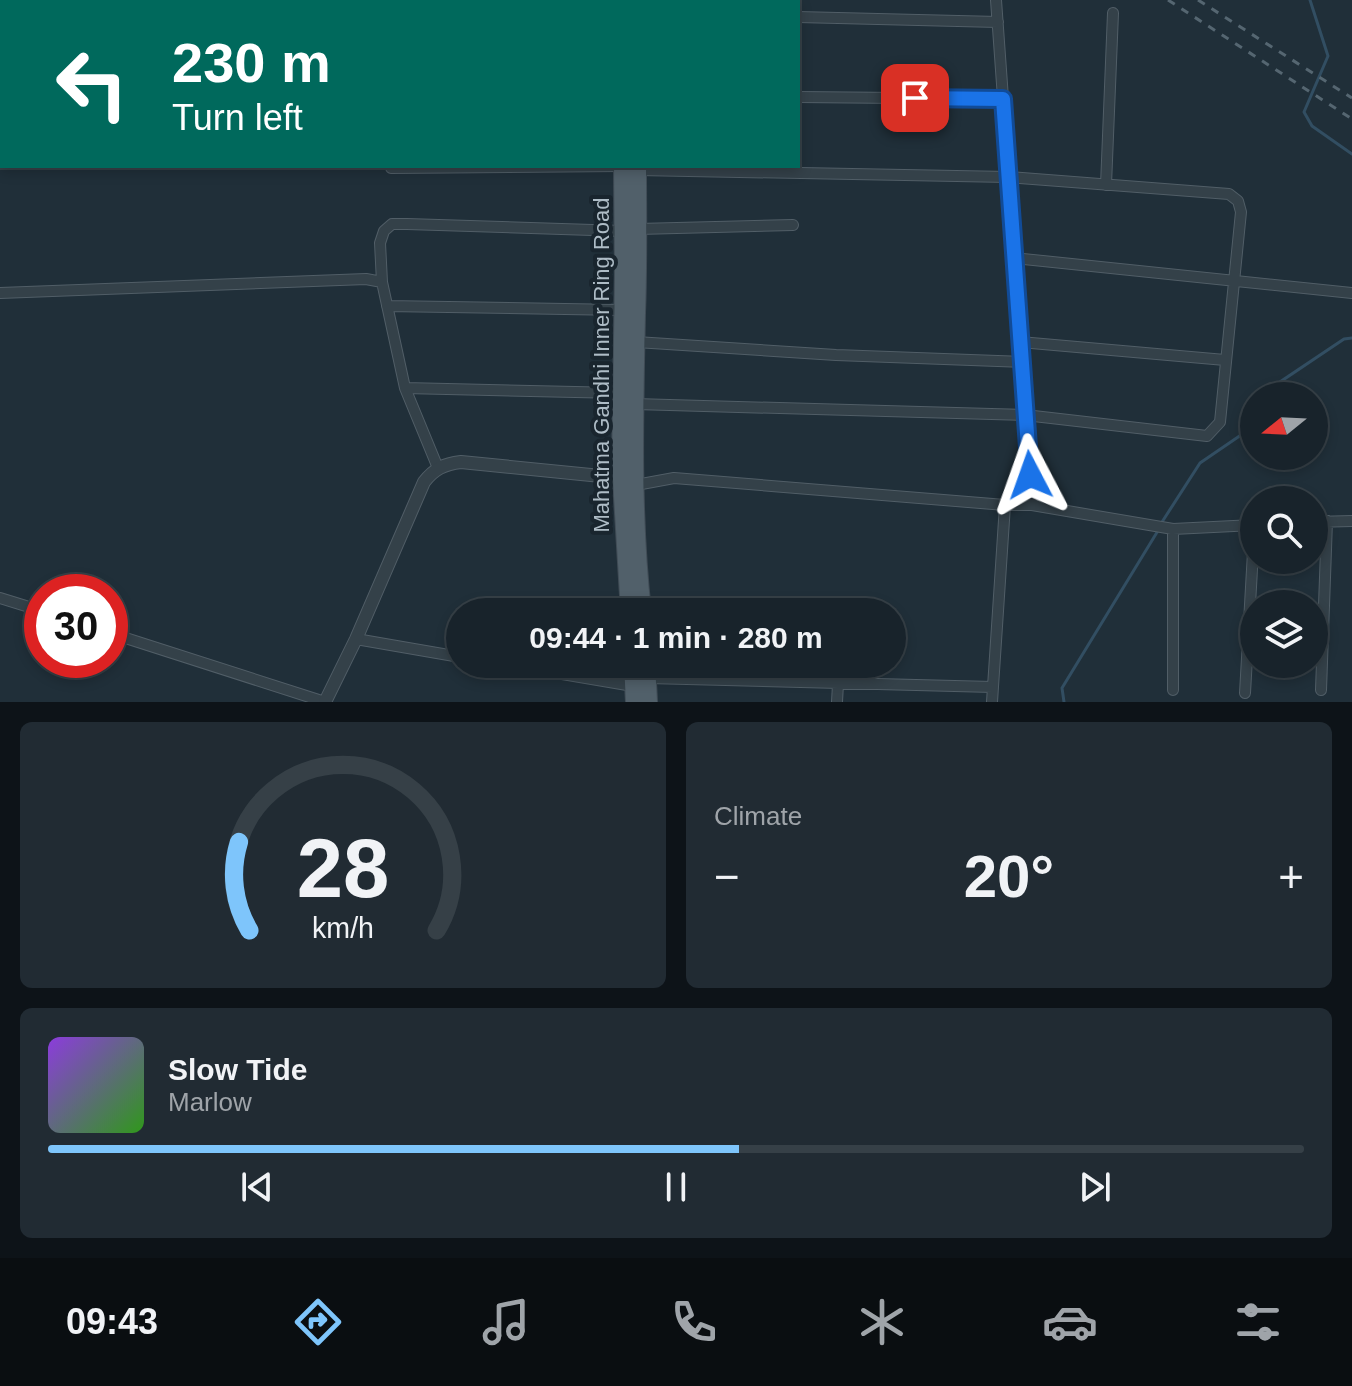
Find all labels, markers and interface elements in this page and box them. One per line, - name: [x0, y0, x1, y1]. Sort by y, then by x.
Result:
- text: 230 m: [172, 31, 331, 94]
- icon: left: [40, 32, 144, 136]
- pin: [881, 64, 949, 132]
- icon: arrive: [893, 76, 937, 120]
- text: Turn left: [172, 97, 303, 138]
- street label: Mahatma Gandhi Inner Ring Road: [589, 197, 614, 533]
- north arrow: [1240, 382, 1328, 470]
- map controls: [1240, 382, 1328, 678]
- position arrow: [988, 433, 1072, 517]
- button: search: [1240, 486, 1328, 574]
- speed limit sign: 30: [24, 574, 128, 678]
- button: layers: [1240, 590, 1328, 678]
- text: 09:44 · 1 min · 280 m: [529, 621, 823, 654]
- text: Climate: [714, 801, 802, 831]
- text: 28: [297, 822, 389, 915]
- text: 20°: [964, 843, 1054, 910]
- text: −: [714, 852, 740, 901]
- text: +: [1278, 852, 1304, 901]
- text: km/h: [312, 912, 374, 944]
- text: Slow Tide: [168, 1053, 307, 1086]
- text: Marlow: [168, 1087, 252, 1117]
- icon: previous: [235, 1165, 279, 1209]
- icon: pause: [654, 1165, 698, 1209]
- icon: next: [1073, 1165, 1117, 1209]
- icon: directions: [290, 1294, 346, 1350]
- icon: music: [478, 1294, 534, 1350]
- icon: phone: [666, 1294, 722, 1350]
- icon: climate: [854, 1294, 910, 1350]
- icon: car: [1042, 1294, 1098, 1350]
- icon: filters: [1230, 1294, 1286, 1350]
- text: 09:43: [66, 1301, 158, 1342]

